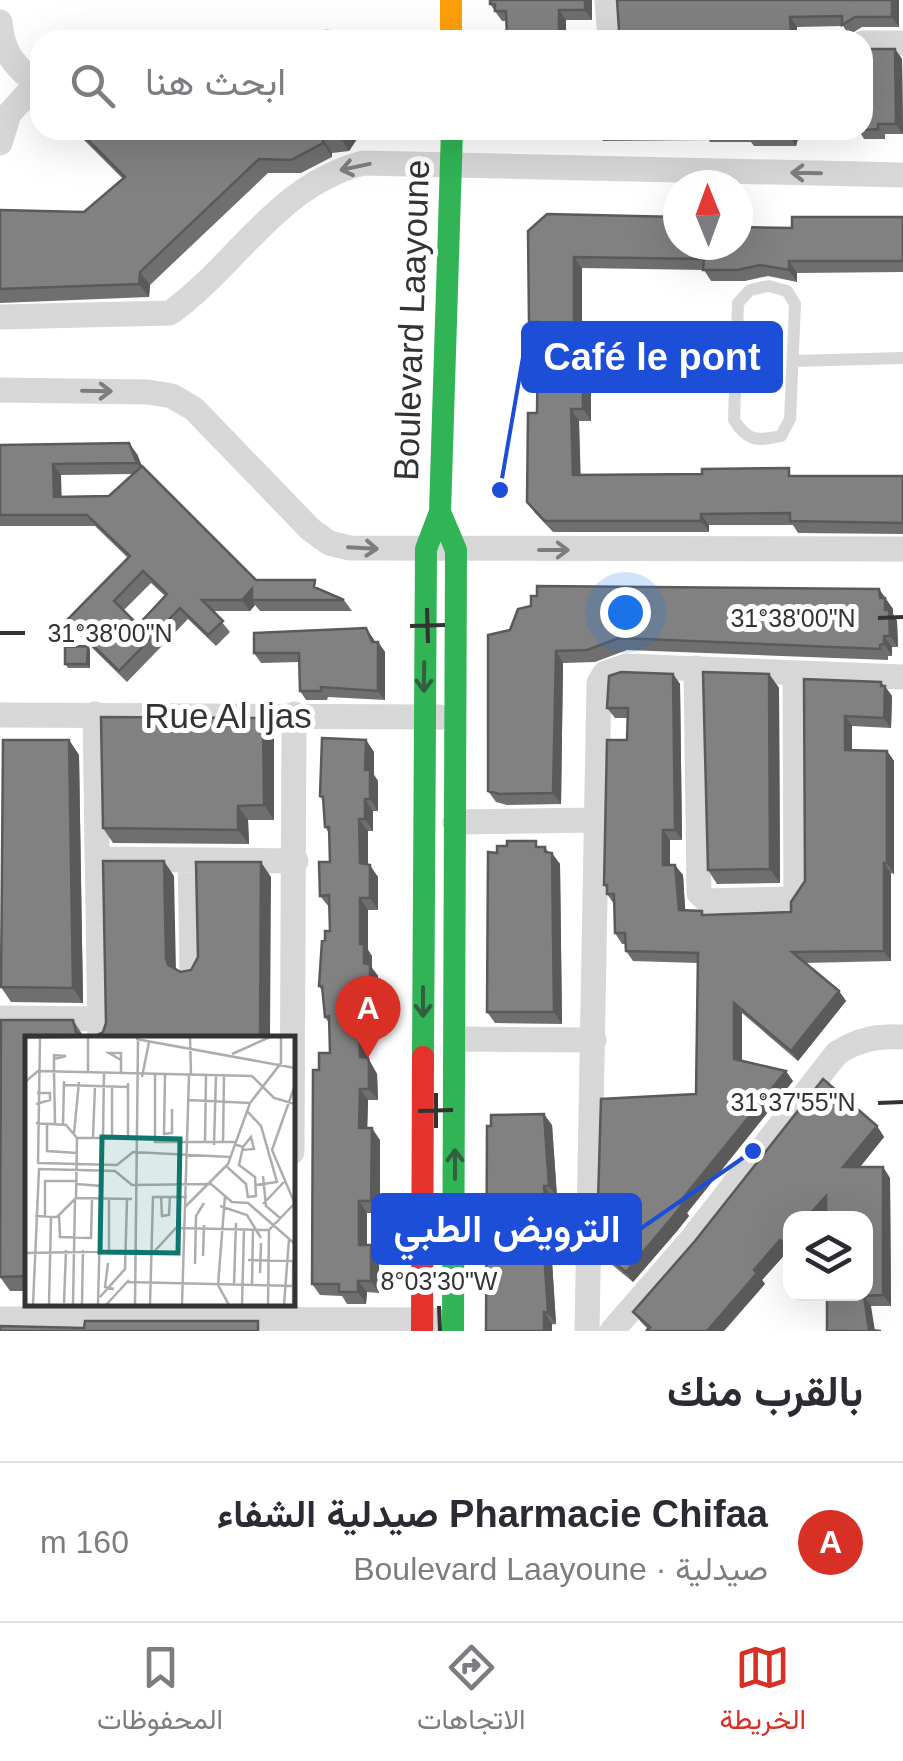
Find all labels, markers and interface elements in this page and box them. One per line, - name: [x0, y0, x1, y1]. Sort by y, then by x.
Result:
- search box: [30, 30, 873, 140]
- icon: search: [65, 58, 120, 113]
- text: ابحث هنا: [145, 61, 286, 103]
- one-way arrow: [340, 158, 372, 177]
- street label: Boulevard Laayoune: [386, 159, 436, 481]
- one-way arrow: [790, 163, 822, 182]
- north arrow: [663, 170, 753, 260]
- callout: Café le pont: [523, 323, 781, 391]
- text: Café le pont: [543, 336, 761, 378]
- one-way arrow: [81, 382, 113, 401]
- one-way arrow: [346, 539, 378, 558]
- one-way arrow: [536, 540, 569, 560]
- your location: [600, 587, 651, 638]
- text: 31°38'00"N: [730, 604, 856, 632]
- text: 31°38'00"N: [47, 619, 173, 647]
- one-way arrow: [414, 660, 434, 692]
- street label: Rue Al Ijas: [144, 696, 312, 735]
- pin: A: [336, 976, 400, 1058]
- one-way arrow: [414, 984, 432, 1017]
- inset map: [25, 1036, 295, 1306]
- text: 31°37'55"N: [730, 1088, 856, 1116]
- one-way arrow: [445, 1148, 464, 1180]
- callout: الترويض الطبي: [373, 1195, 640, 1263]
- text: الترويض الطبي: [393, 1208, 621, 1261]
- map controls: [783, 1211, 873, 1301]
- button: layers: [783, 1211, 873, 1301]
- text: 8°03'30"W: [381, 1267, 498, 1295]
- text: بالقرب منك: [667, 1368, 863, 1415]
- text: Pharmacie Chifaa صيدلية الشفاء: [217, 1493, 768, 1535]
- text: 160 m: [40, 1524, 129, 1560]
- text: A: [819, 1524, 842, 1560]
- text: صيدلية · Boulevard Laayoune: [353, 1551, 768, 1587]
- tab: المحفوظات: [97, 1640, 223, 1744]
- tab: الاتجاهات: [417, 1640, 526, 1744]
- tab: الخريطة: [719, 1640, 806, 1744]

